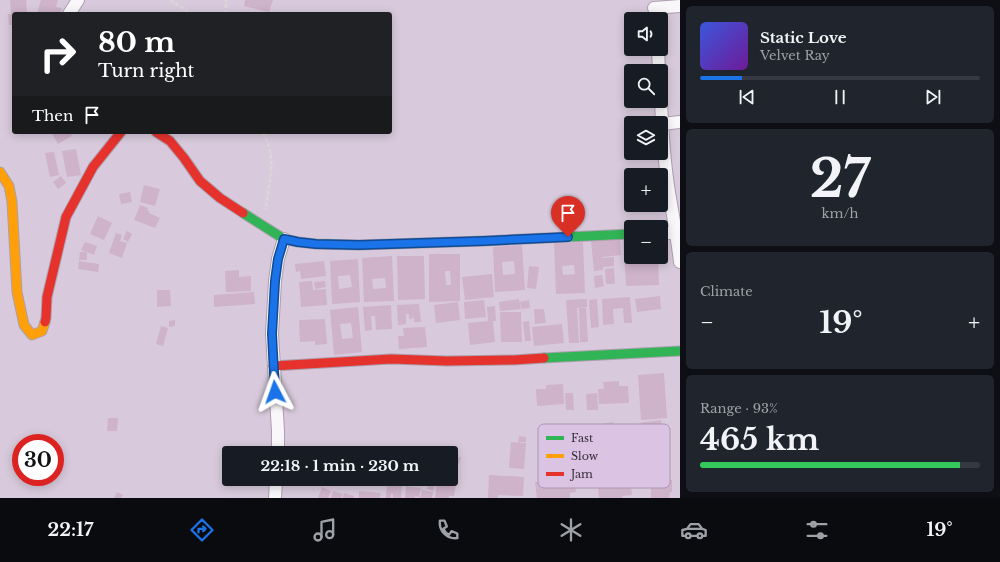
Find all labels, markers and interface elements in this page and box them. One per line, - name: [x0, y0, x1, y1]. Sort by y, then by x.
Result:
- map controls: [624, 12, 668, 264]
- button: sound: [624, 12, 668, 56]
- text: 80 m: [98, 25, 175, 60]
- icon: right: [32, 28, 84, 80]
- text: Static Love: [760, 28, 846, 47]
- text: Velvet Ray: [760, 47, 830, 64]
- text: Turn right: [98, 60, 194, 82]
- button: search: [624, 64, 668, 108]
- icon: previous: [736, 86, 758, 108]
- icon: pause: [829, 86, 851, 108]
- icon: next: [922, 86, 944, 108]
- icon: arrive: [81, 104, 103, 126]
- text: Then: [32, 106, 73, 125]
- button: layers: [624, 116, 668, 160]
- text: 27: [810, 147, 870, 211]
- button: +: [624, 168, 668, 212]
- pin: [551, 196, 585, 237]
- icon: arrive: [557, 202, 579, 224]
- text: km/h: [822, 205, 858, 222]
- button: −: [624, 220, 668, 264]
- text: Climate: [700, 283, 753, 300]
- text: 19°: [819, 304, 863, 341]
- text: −: [700, 309, 714, 336]
- text: +: [968, 309, 980, 336]
- position arrow: [254, 371, 296, 413]
- text: Range · 93%: [700, 400, 778, 417]
- text: 465 km: [700, 421, 819, 458]
- legend: [538, 424, 670, 488]
- text: Fast: [571, 431, 594, 445]
- speed limit sign: 30: [12, 434, 64, 486]
- text: Slow: [571, 449, 599, 463]
- text: 22:18 · 1 min · 230 m: [261, 456, 419, 475]
- text: Jam: [569, 467, 593, 481]
- icon: directions: [188, 516, 216, 544]
- icon: music: [311, 516, 339, 544]
- icon: phone: [434, 516, 462, 544]
- icon: climate: [557, 516, 585, 544]
- icon: car: [680, 516, 708, 544]
- icon: filters: [803, 516, 831, 544]
- text: 22:17: [48, 519, 93, 541]
- text: 19°: [926, 519, 952, 541]

